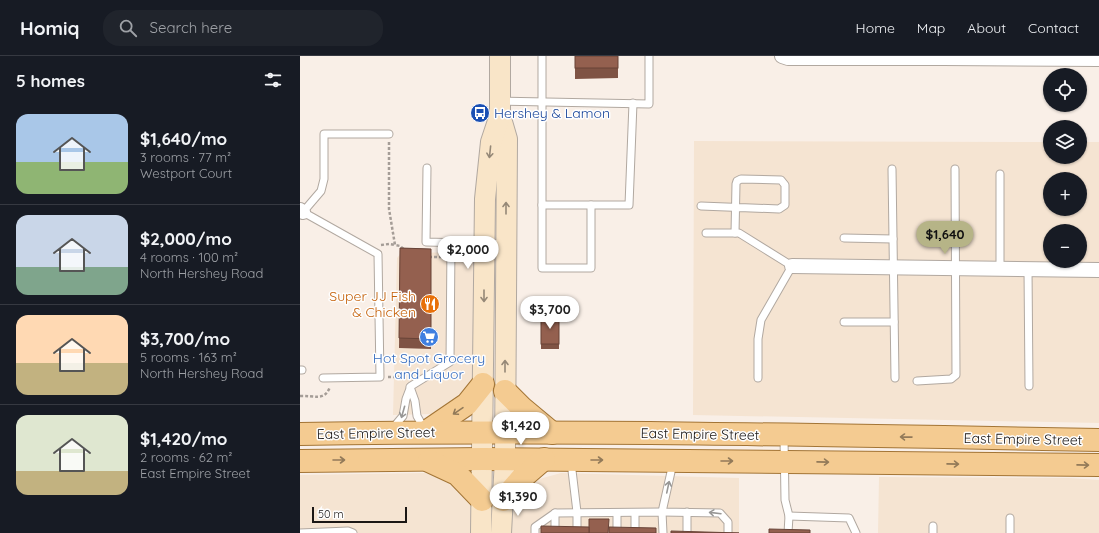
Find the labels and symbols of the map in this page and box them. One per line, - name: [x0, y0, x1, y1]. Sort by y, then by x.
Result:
- bus stop icon: Hershey & Lamon: [469, 102, 491, 124]
- place label: Hershey & Lamon: [494, 104, 610, 122]
- one-way arrow: [486, 145, 494, 158]
- one-way arrow: [502, 202, 510, 215]
- pin: $1,640: [912, 221, 978, 255]
- pin: $2,000: [435, 236, 501, 270]
- place label: Super JJ Fish & Chicken: [329, 287, 416, 321]
- one-way arrow: [480, 289, 488, 302]
- restaurant icon: Super JJ Fish & Chicken: [419, 293, 441, 315]
- pin: $3,700: [517, 296, 583, 330]
- supermarket icon: Hot Spot Grocery and Liquor: [418, 326, 440, 348]
- place label: Hot Spot Grocery and Liquor: [373, 349, 485, 383]
- one-way arrow: [502, 360, 509, 373]
- one-way arrow: [399, 405, 406, 418]
- one-way arrow: [452, 407, 463, 415]
- pin: $1,420: [488, 412, 554, 446]
- street label: East Empire Street: [316, 423, 436, 443]
- street label: East Empire Street: [640, 424, 760, 444]
- street label: East Empire Street: [963, 429, 1083, 449]
- one-way arrow: [900, 433, 913, 441]
- one-way arrow: [332, 456, 345, 464]
- one-way arrow: [590, 456, 603, 464]
- one-way arrow: [720, 457, 733, 465]
- one-way arrow: [816, 458, 829, 466]
- one-way arrow: [946, 460, 959, 468]
- one-way arrow: [1076, 461, 1089, 469]
- one-way arrow: [664, 480, 672, 493]
- pin: $1,390: [485, 483, 551, 517]
- scale bar: [312, 505, 407, 524]
- one-way arrow: [709, 510, 722, 517]

